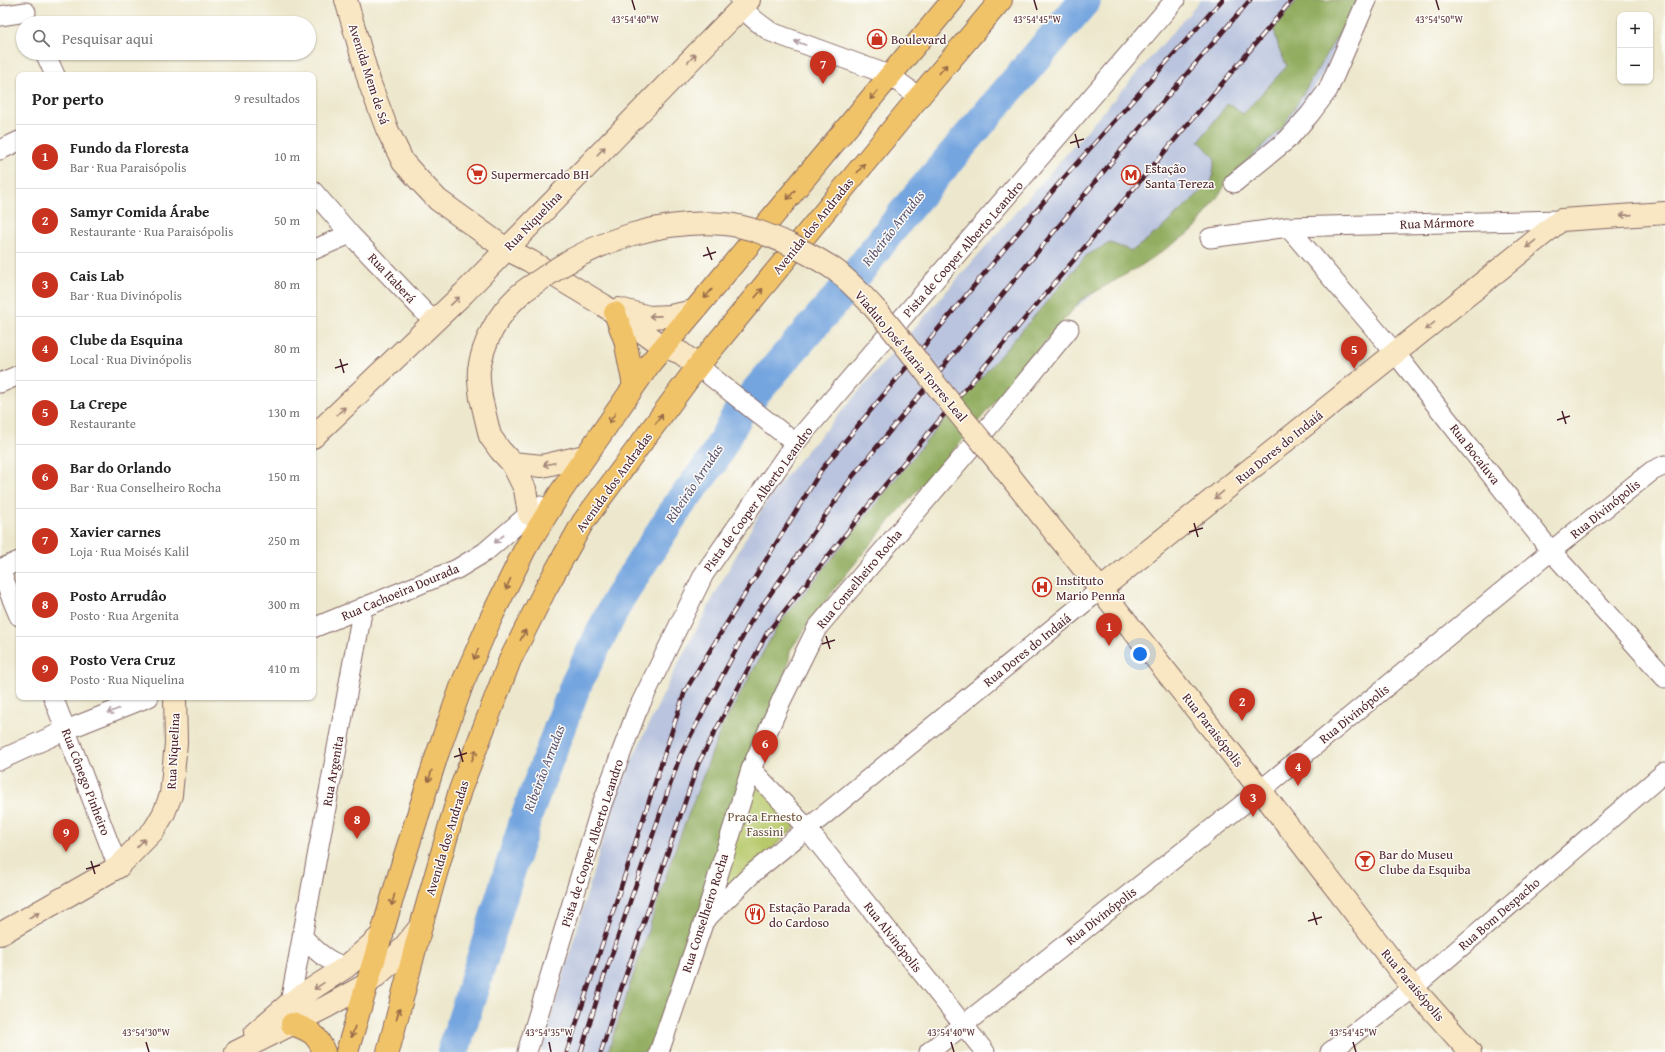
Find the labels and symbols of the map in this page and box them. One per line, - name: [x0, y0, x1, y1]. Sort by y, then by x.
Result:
- text: 43°54'40"W: [611, 12, 659, 27]
- text: 43°54'45"W: [1013, 12, 1061, 27]
- text: 43°54'50"W: [1415, 12, 1463, 27]
- street label: Avenida Mem de Sá: [344, 21, 395, 128]
- shop icon: Boulevard: [866, 28, 888, 50]
- place label: Boulevard: [891, 30, 946, 49]
- one-way arrow: [795, 38, 807, 46]
- pin: 7: [810, 51, 836, 84]
- one-way arrow: [687, 53, 697, 63]
- one-way arrow: [939, 63, 948, 74]
- one-way arrow: [870, 89, 879, 100]
- one-way arrow: [597, 146, 606, 156]
- place label: Estação Santa Tereza: [1145, 159, 1215, 193]
- supermarket icon: Supermercado BH: [466, 163, 488, 185]
- one-way arrow: [856, 163, 865, 174]
- metro station icon: Estação Santa Tereza: [1120, 164, 1142, 186]
- place label: Supermercado BH: [491, 165, 589, 184]
- street label: Avenida dos Andradas: [768, 173, 858, 279]
- street label: Pista de Cooper Alberto Leandro: [898, 176, 1028, 321]
- street label: Rua Niquelina: [500, 186, 567, 255]
- water label: Ribeirão Arrudas: [856, 186, 929, 271]
- one-way arrow: [787, 189, 795, 200]
- street label: Rua Mármore: [1400, 212, 1474, 234]
- one-way arrow: [1620, 212, 1633, 219]
- one-way arrow: [1525, 240, 1536, 249]
- street label: Rua Itaberá: [364, 249, 421, 308]
- street label: Viaduto José Maria Torres Leal: [850, 286, 972, 426]
- one-way arrow: [754, 287, 763, 298]
- one-way arrow: [703, 289, 712, 300]
- one-way arrow: [450, 296, 460, 306]
- one-way arrow: [649, 312, 662, 320]
- one-way arrow: [1424, 322, 1435, 330]
- pin: 5: [1341, 336, 1367, 369]
- street label: Rua Dores do Indaiá: [1231, 405, 1328, 488]
- one-way arrow: [336, 406, 346, 416]
- one-way arrow: [608, 412, 616, 423]
- one-way arrow: [655, 414, 663, 425]
- street label: Rua Bocaíuva: [1445, 420, 1505, 489]
- street label: Pista de Cooper Alberto Leandro: [699, 422, 817, 576]
- street label: Avenida dos Andradas: [571, 428, 657, 536]
- water label: Ribeirão Arrudas: [660, 440, 728, 527]
- one-way arrow: [543, 461, 556, 469]
- street label: Rua Divinópolis: [1566, 475, 1644, 543]
- one-way arrow: [1214, 490, 1225, 499]
- street label: Rua Conselheiro Rocha: [812, 525, 907, 633]
- one-way arrow: [494, 535, 505, 544]
- street label: Rua Cachoeira Dourada: [338, 558, 463, 625]
- place label: Instituto Mario Penna: [1056, 571, 1126, 605]
- hospital icon: Instituto Mario Penna: [1031, 576, 1053, 598]
- one-way arrow: [504, 577, 511, 589]
- street label: Rua Dores do Indaiá: [979, 608, 1076, 691]
- pin: 1: [1096, 613, 1122, 646]
- one-way arrow: [520, 629, 527, 641]
- your location: [1130, 644, 1150, 664]
- one-way arrow: [471, 647, 479, 659]
- street label: Rua Divinópolis: [1315, 680, 1393, 748]
- pin: 2: [1229, 688, 1255, 721]
- street label: Rua Paraisópolis: [1178, 689, 1248, 771]
- one-way arrow: [108, 708, 120, 716]
- street label: Rua Niquelina: [162, 712, 185, 790]
- water label: Ribeirão Arrudas: [518, 722, 570, 815]
- street label: Rua Cônego Pinheiro: [57, 726, 115, 839]
- pin: 6: [752, 730, 778, 763]
- street label: Rua Argenita: [317, 734, 349, 808]
- one-way arrow: [470, 750, 478, 762]
- pin: 4: [1285, 753, 1311, 786]
- street label: Pista de Cooper Alberto Leandro: [556, 756, 628, 929]
- one-way arrow: [426, 769, 433, 782]
- street label: Avenida dos Andradas: [420, 778, 474, 898]
- pin: 3: [1240, 784, 1266, 817]
- pin: 8: [344, 806, 370, 839]
- park label: Praça Ernesto Fassini: [728, 807, 803, 841]
- pin: 9: [53, 819, 79, 852]
- one-way arrow: [136, 838, 146, 848]
- place label: Bar do Museu Clube da Esquiba: [1379, 845, 1471, 879]
- street label: Rua Conselheiro Rocha: [677, 850, 733, 975]
- bar icon: Bar do Museu Clube da Esquiba: [1354, 850, 1376, 872]
- street label: Rua Bom Despacho: [1454, 873, 1544, 955]
- street label: Rua Divinópolis: [1062, 882, 1140, 950]
- one-way arrow: [389, 893, 396, 906]
- place label: Estação Parada do Cardoso: [769, 898, 851, 932]
- street label: Rua Alvinópolis: [859, 898, 927, 976]
- restaurant icon: Estação Parada do Cardoso: [744, 903, 766, 925]
- one-way arrow: [28, 911, 40, 919]
- street label: Rua Paraisópolis: [1377, 945, 1449, 1025]
- one-way arrow: [314, 982, 325, 990]
- one-way arrow: [394, 1008, 402, 1021]
- text: 43°54'30"W: [122, 1025, 170, 1040]
- one-way arrow: [349, 1025, 357, 1037]
- text: 43°54'35"W: [525, 1025, 573, 1040]
- text: 43°54'40"W: [927, 1025, 975, 1040]
- text: 43°54'45"W: [1329, 1025, 1377, 1040]

